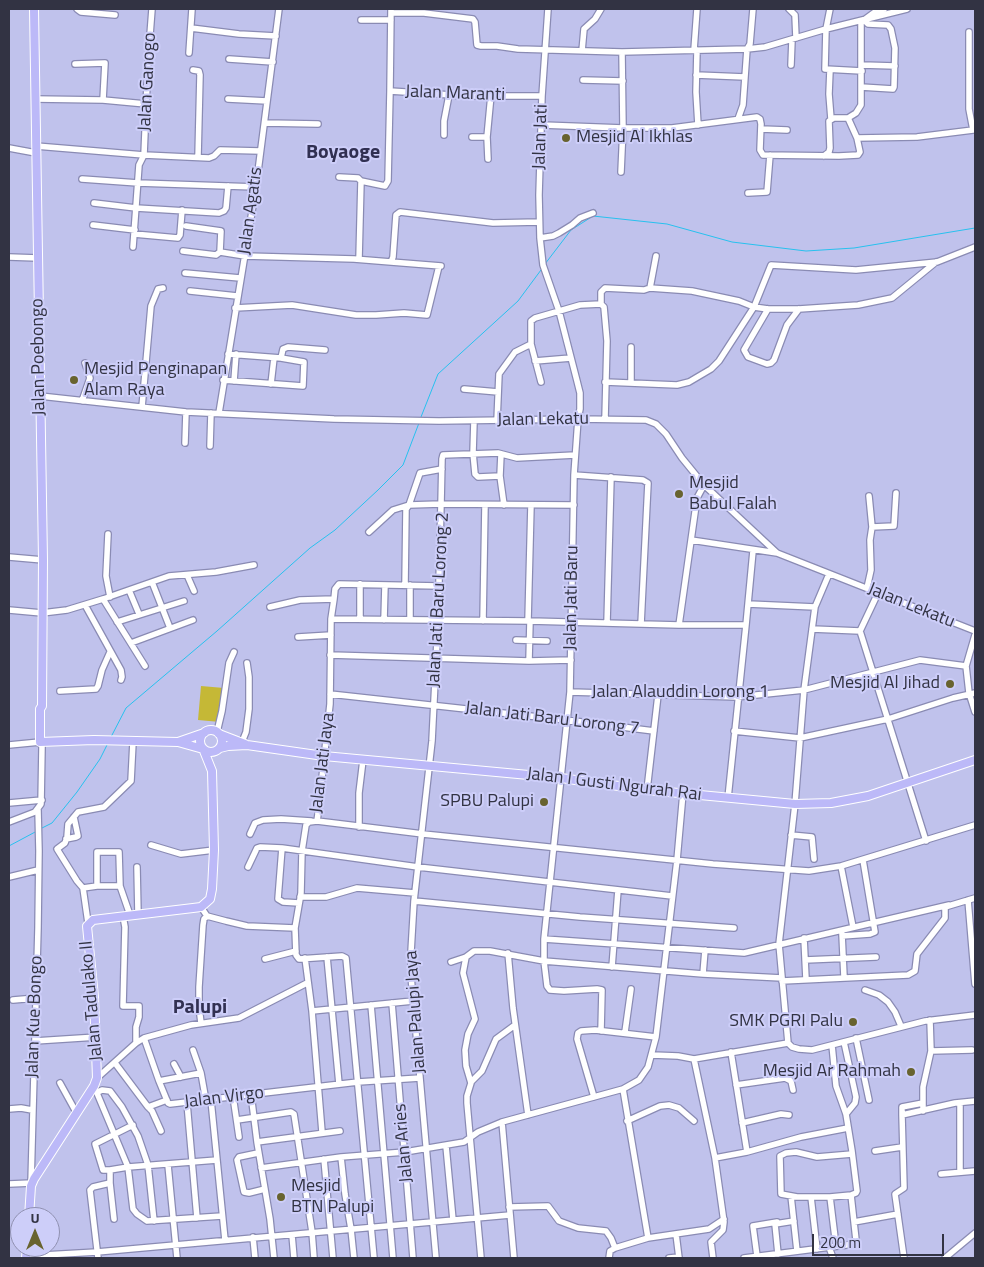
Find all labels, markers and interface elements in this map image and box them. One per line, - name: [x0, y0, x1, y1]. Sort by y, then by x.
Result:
- street label: Jalan Ganogo: [135, 32, 161, 132]
- street label: Jalan Maranti: [405, 81, 505, 107]
- street label: Jalan Jati: [529, 104, 553, 170]
- place label: Mesjid Al Ikhlas: [576, 127, 693, 149]
- marker: Mesjid Al Ikhlas: [560, 132, 572, 144]
- district label: Boyaoge: [306, 141, 380, 165]
- street label: Jalan Agatis: [234, 166, 268, 256]
- street label: Jalan Poebongo: [27, 298, 51, 416]
- place label: Mesjid Penginapan Alam Raya: [84, 359, 227, 402]
- marker: Mesjid Penginapan Alam Raya: [68, 374, 80, 386]
- street label: Jalan Lekatu: [497, 408, 589, 432]
- place label: Mesjid Babul Falah: [689, 473, 777, 516]
- marker: Mesjid Babul Falah: [673, 488, 685, 500]
- street label: Jalan Jati Baru Lorong 2: [424, 512, 454, 688]
- street label: Jalan Jati Baru: [560, 545, 584, 651]
- street label: Jalan Lekatu: [864, 579, 958, 633]
- place label: Mesjid Al Jihad: [830, 673, 940, 695]
- marker: Mesjid Al Jihad: [944, 678, 956, 690]
- street label: Jalan Alauddin Lorong 1: [591, 682, 769, 704]
- street label: Jalan Jati Baru Lorong 7: [463, 698, 641, 740]
- street label: Jalan Jati Jaya: [306, 711, 340, 815]
- street label: Jalan I Gusti Ngurah Rai: [525, 764, 703, 806]
- place label: SPBU Palupi: [440, 791, 534, 813]
- marker: SPBU Palupi: [538, 796, 550, 808]
- street label: Jalan Tadulako II: [76, 940, 108, 1062]
- street label: Jalan Palupi Jaya: [401, 950, 431, 1074]
- street label: Jalan Kue Bongo: [22, 955, 48, 1079]
- district label: Palupi: [173, 996, 227, 1020]
- place label: SMK PGRI Palu: [729, 1011, 843, 1033]
- marker: SMK PGRI Palu: [847, 1016, 859, 1028]
- place label: Mesjid Ar Rahmah: [763, 1061, 901, 1083]
- marker: Mesjid Ar Rahmah: [905, 1066, 917, 1078]
- street label: Jalan Virgo: [183, 1082, 265, 1114]
- street label: Jalan Aries: [390, 1103, 418, 1183]
- place label: Mesjid BTN Palupi: [291, 1176, 374, 1218]
- marker: Mesjid BTN Palupi: [275, 1191, 287, 1203]
- north arrow: [10, 1207, 60, 1257]
- text: U: [30, 1207, 40, 1228]
- scale bar: [814, 1224, 946, 1256]
- text: 200 m: [820, 1231, 861, 1254]

